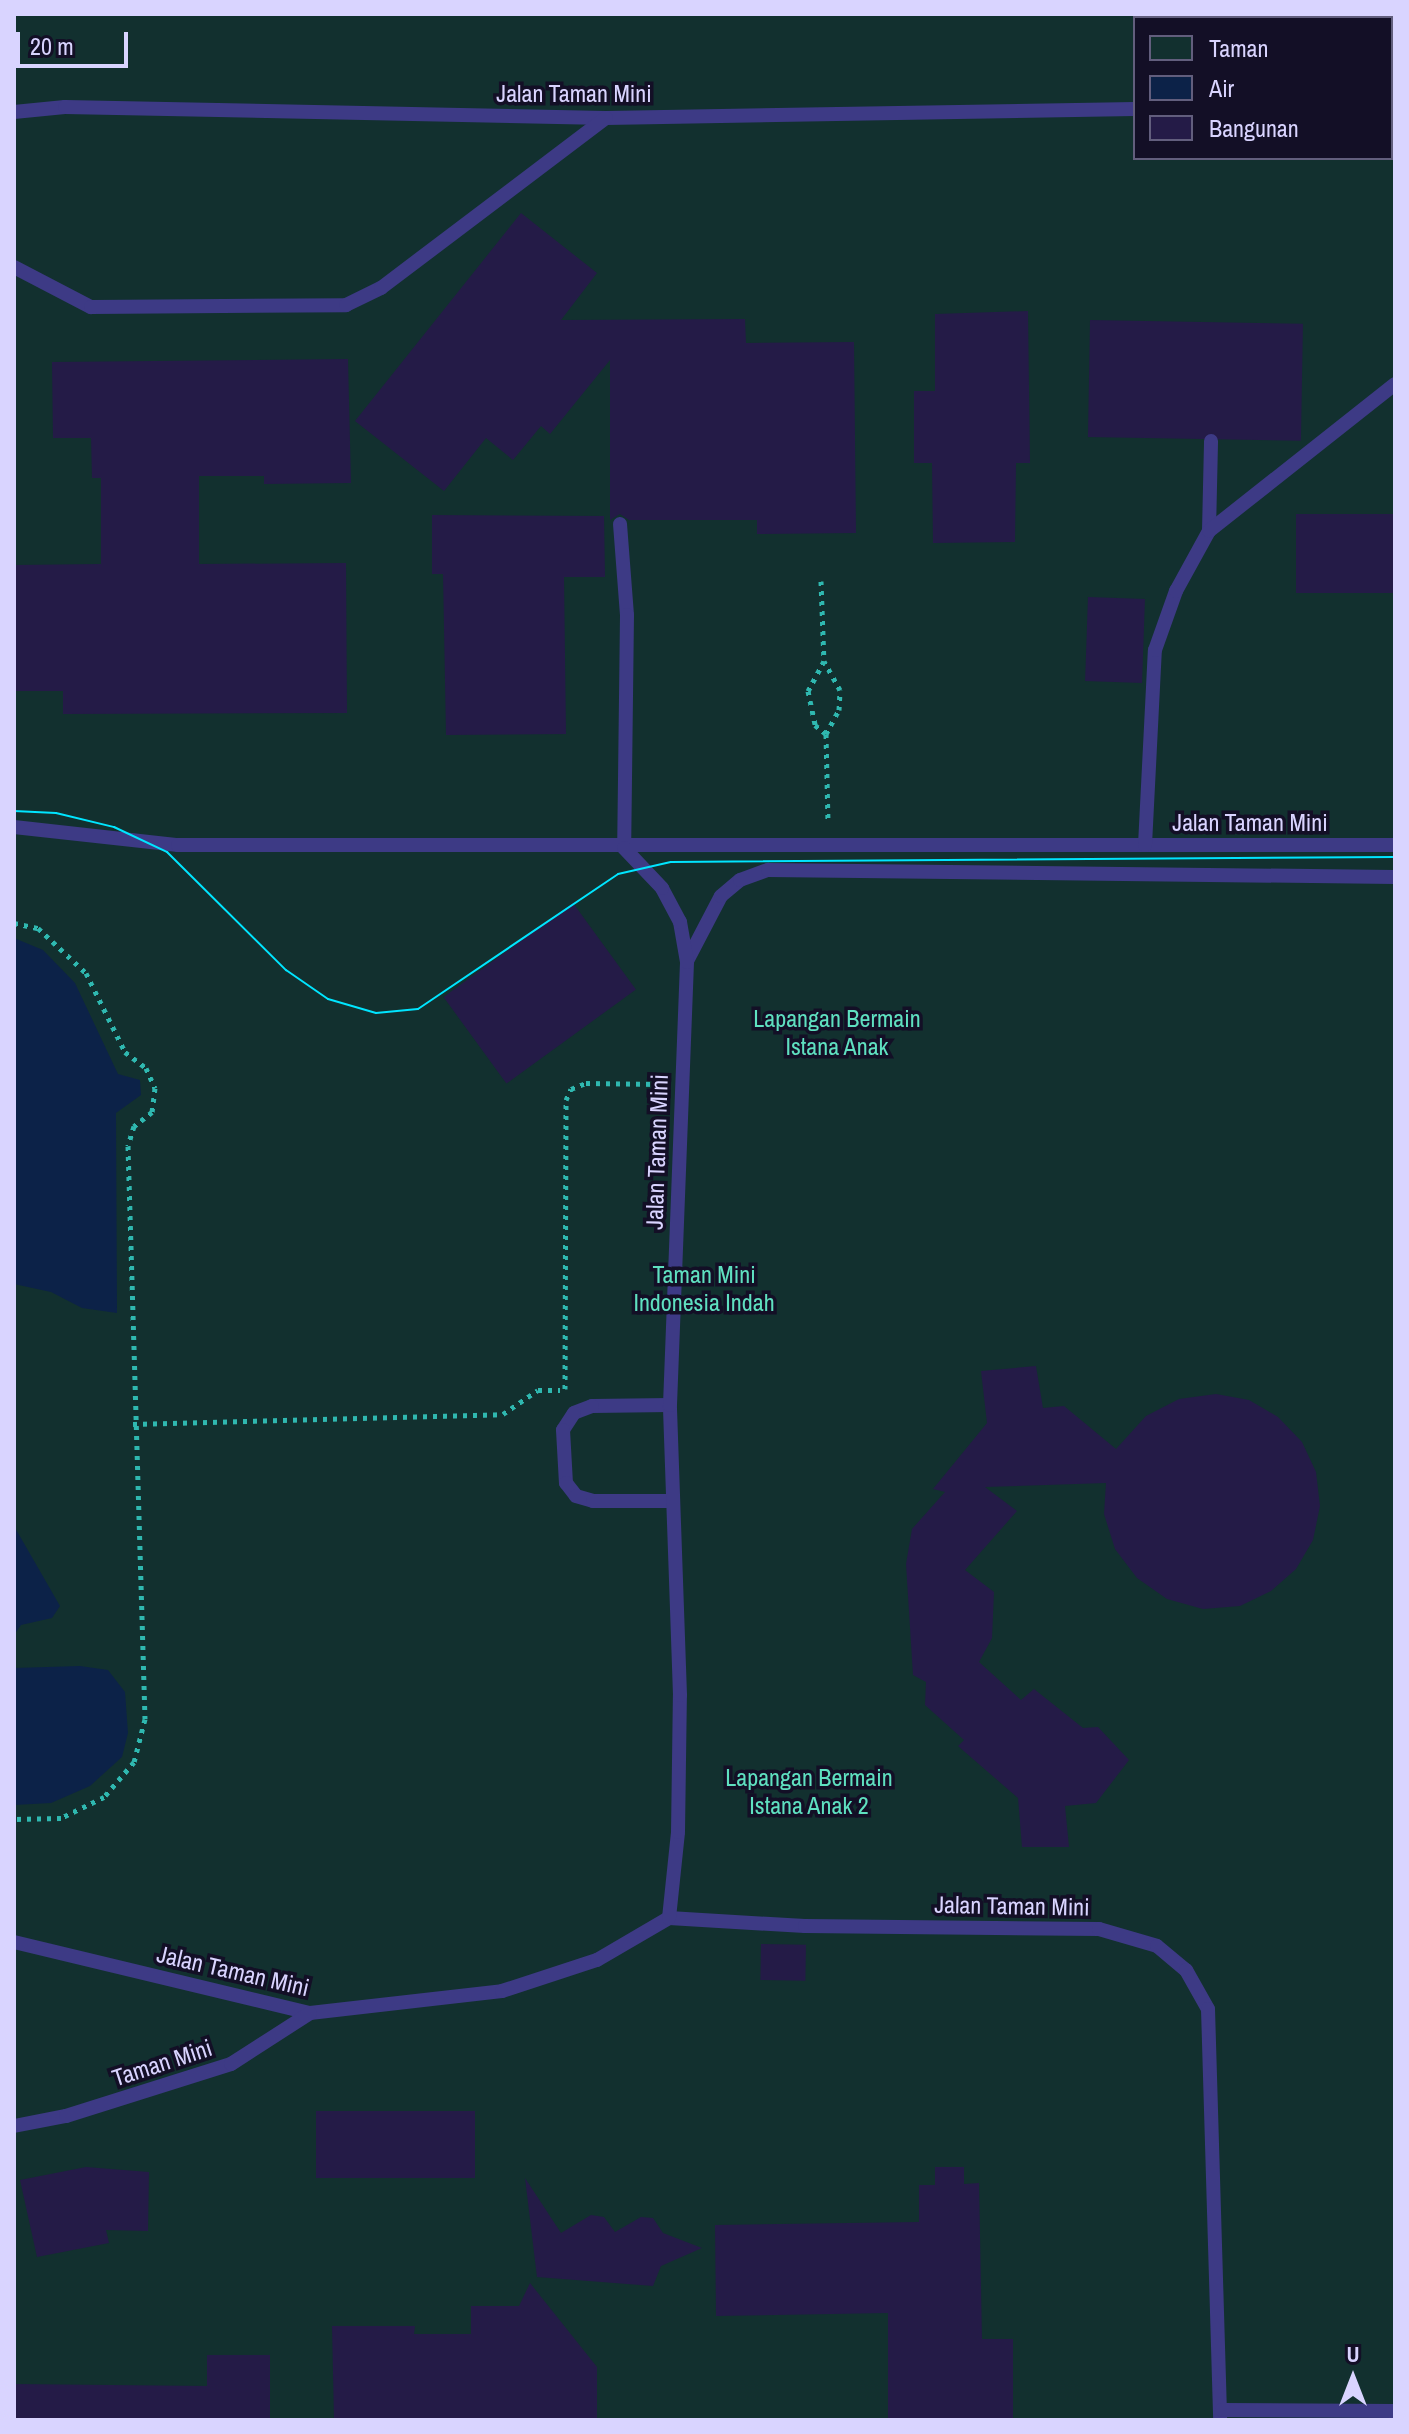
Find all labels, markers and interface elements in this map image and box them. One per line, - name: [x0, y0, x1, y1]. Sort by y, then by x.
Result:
- scale bar: [20, 16, 132, 66]
- legend: [1133, 16, 1393, 160]
- text: 20 m: [30, 30, 74, 62]
- text: Taman: [1209, 32, 1268, 64]
- text: Air: [1209, 72, 1234, 104]
- street label: Jalan Taman Mini: [496, 80, 652, 108]
- text: Bangunan: [1209, 112, 1299, 144]
- street label: Jalan Taman Mini: [1172, 809, 1328, 837]
- park label: Lapangan Bermain Istana Anak: [753, 1005, 921, 1061]
- street label: Jalan Taman Mini: [640, 1074, 674, 1230]
- park label: Taman Mini Indonesia Indah: [633, 1261, 775, 1317]
- park label: Lapangan Bermain Istana Anak 2: [725, 1764, 893, 1820]
- street label: Jalan Taman Mini: [934, 1890, 1090, 1922]
- street label: Jalan Taman Mini: [154, 1939, 312, 2003]
- street label: Taman Mini: [108, 2033, 216, 2093]
- north arrow: [1313, 2338, 1393, 2418]
- text: U: [1346, 2339, 1360, 2369]

